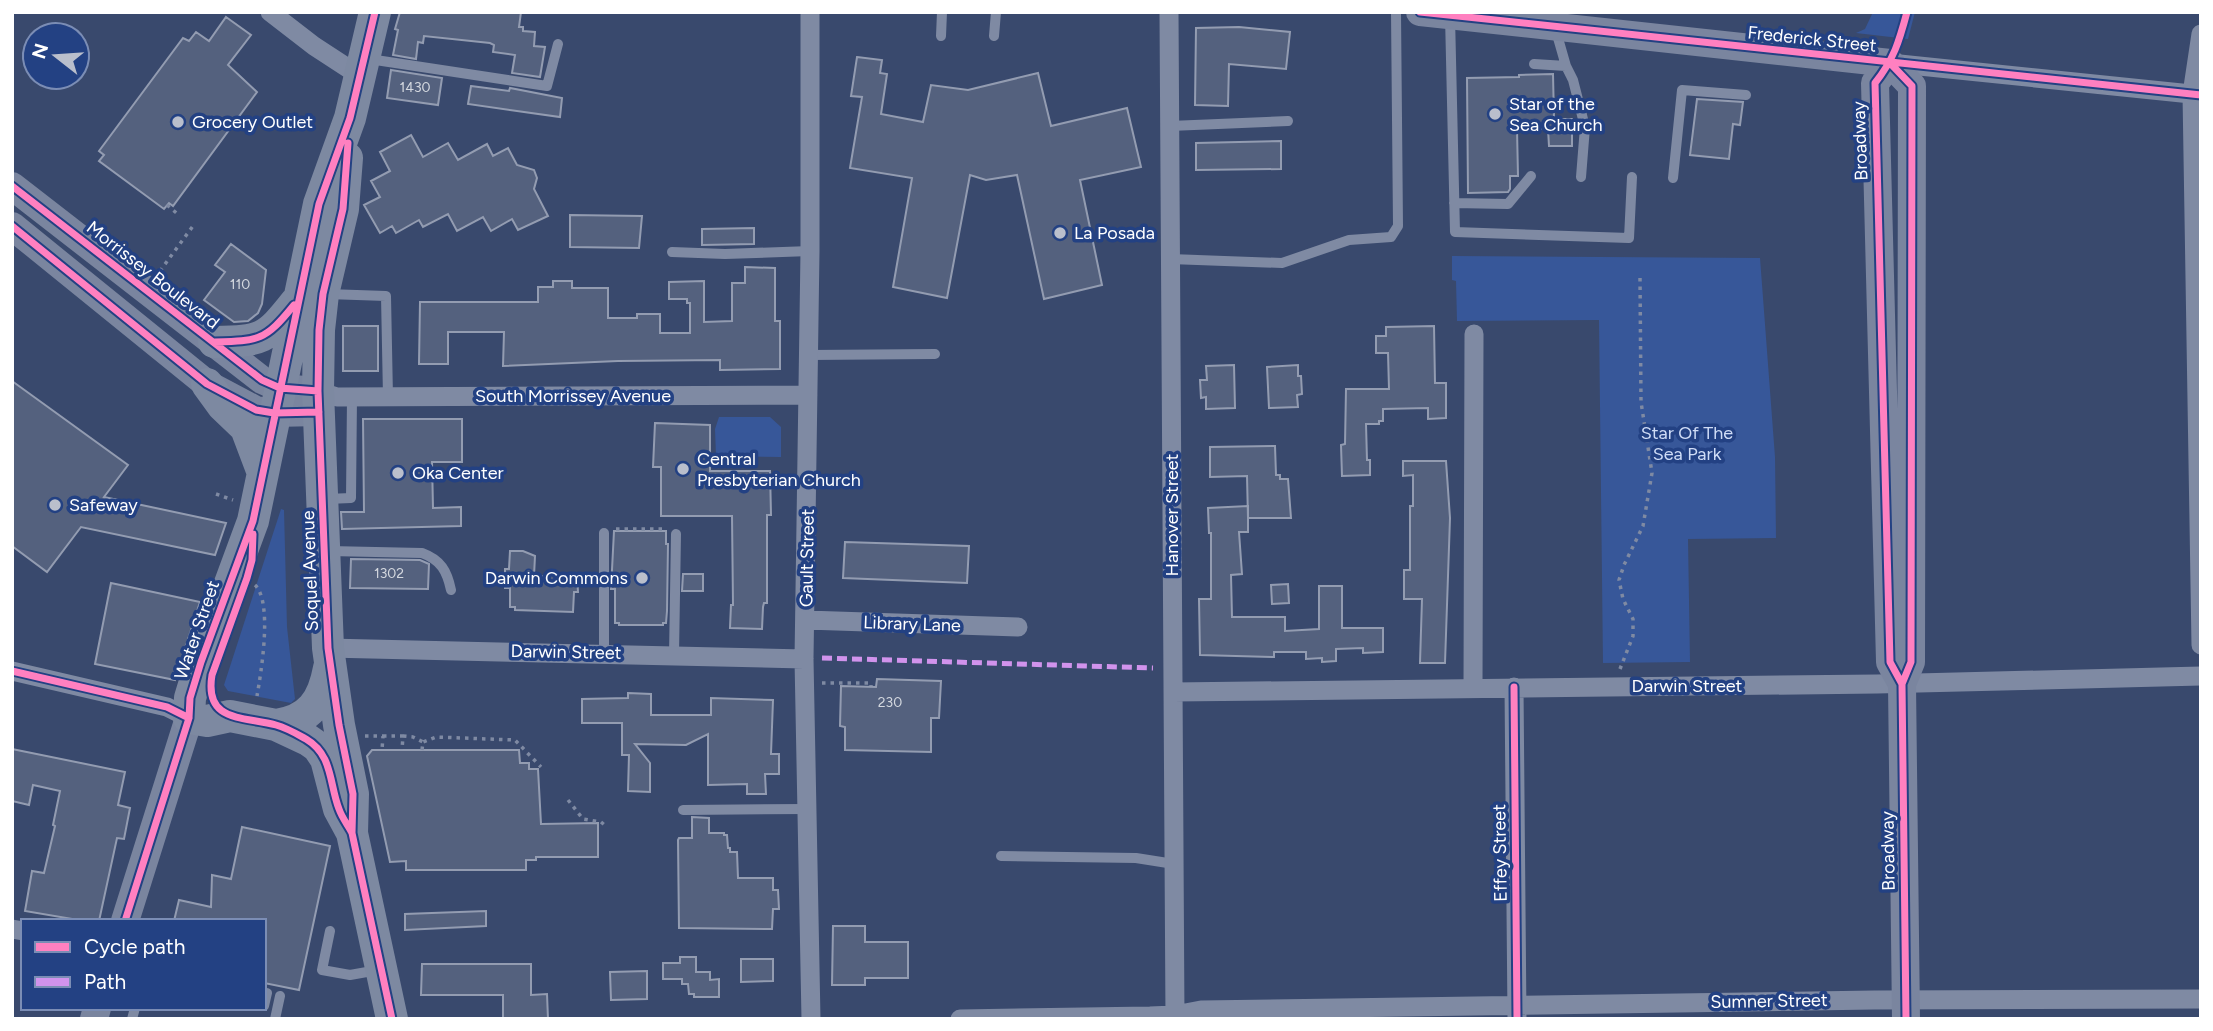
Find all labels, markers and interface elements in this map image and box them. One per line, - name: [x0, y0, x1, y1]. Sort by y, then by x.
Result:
- north arrow: [21, 21, 91, 91]
- street label: Frederick Street: [1746, 21, 1878, 57]
- text: N: [27, 41, 53, 62]
- house number: 1430: [399, 79, 431, 96]
- place label: Star of the Sea Church: [1509, 93, 1602, 136]
- street label: Broadway: [1848, 100, 1872, 181]
- marker: Star of the Sea Church: [1487, 106, 1503, 122]
- place label: Grocery Outlet: [192, 111, 313, 133]
- marker: Grocery Outlet: [170, 114, 186, 130]
- street label: Morrissey Boulevard: [82, 216, 224, 334]
- place label: La Posada: [1074, 222, 1155, 244]
- marker: La Posada: [1052, 225, 1068, 241]
- house number: 110: [230, 276, 250, 293]
- street label: South Morrissey Avenue: [475, 385, 671, 407]
- park label: Star Of The Sea Park: [1641, 422, 1733, 465]
- place label: Central Presbyterian Church: [697, 448, 861, 491]
- street label: Hanover Street: [1161, 453, 1183, 576]
- marker: Central Presbyterian Church: [675, 461, 691, 477]
- place label: Oka Center: [412, 462, 504, 484]
- marker: Oka Center: [390, 465, 406, 481]
- place label: Safeway: [69, 494, 138, 516]
- marker: Safeway: [47, 497, 63, 513]
- street label: Gault Street: [795, 508, 819, 607]
- street label: Soquel Avenue: [297, 510, 323, 632]
- house number: 1302: [374, 565, 404, 582]
- place label: Darwin Commons: [485, 567, 628, 589]
- marker: Darwin Commons: [634, 570, 650, 586]
- street label: Water Street: [170, 577, 224, 682]
- street label: Library Lane: [863, 611, 961, 637]
- street label: Darwin Street: [510, 640, 622, 664]
- street label: Darwin Street: [1632, 675, 1743, 697]
- house number: 230: [878, 694, 902, 711]
- street label: Effey Street: [1488, 804, 1512, 902]
- street label: Broadway: [1876, 810, 1900, 891]
- legend: [21, 919, 266, 1010]
- text: Cycle path: [84, 934, 185, 959]
- text: Path: [84, 969, 126, 994]
- street label: Sumner Street: [1710, 989, 1828, 1013]

